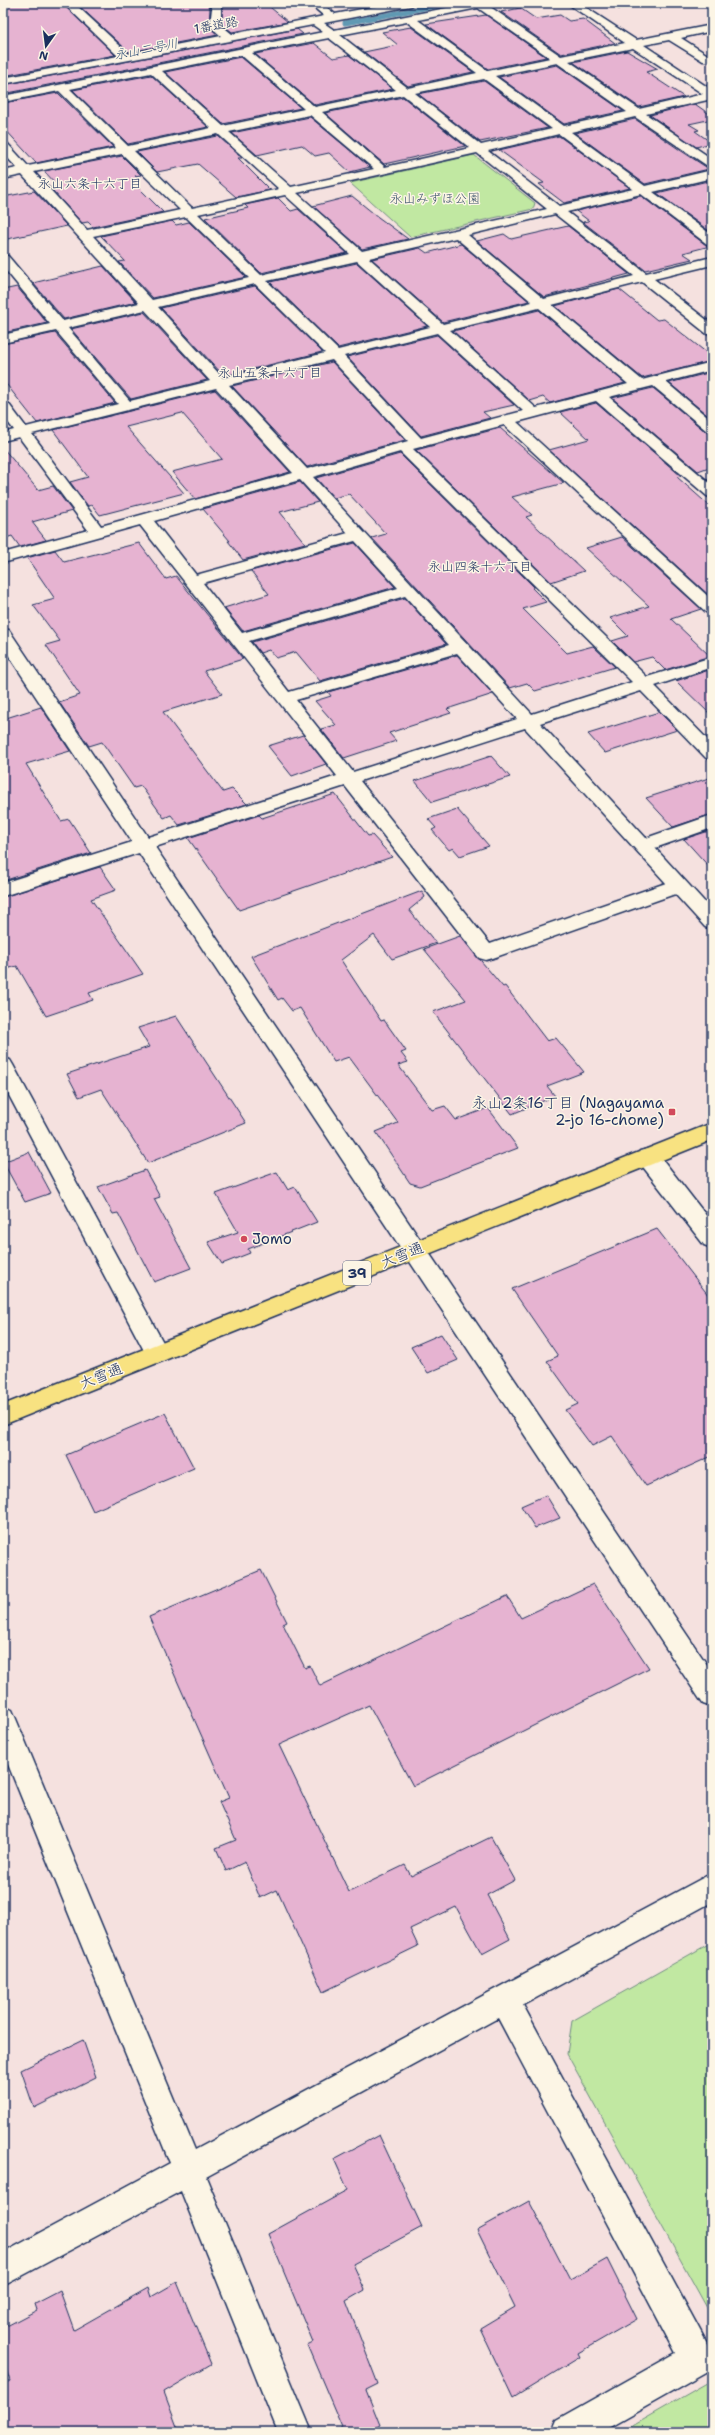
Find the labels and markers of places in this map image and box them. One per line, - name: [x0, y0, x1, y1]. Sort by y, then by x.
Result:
- place label: 永山2条16丁目 (Nagayama 2-jo 16-chome): [472, 1093, 665, 1130]
- marker: 永山2条16丁目 (Nagayama 2-jo 16-chome): [667, 1107, 677, 1117]
- place label: Jomo: [252, 1229, 292, 1249]
- marker: Jomo: [239, 1234, 249, 1244]

